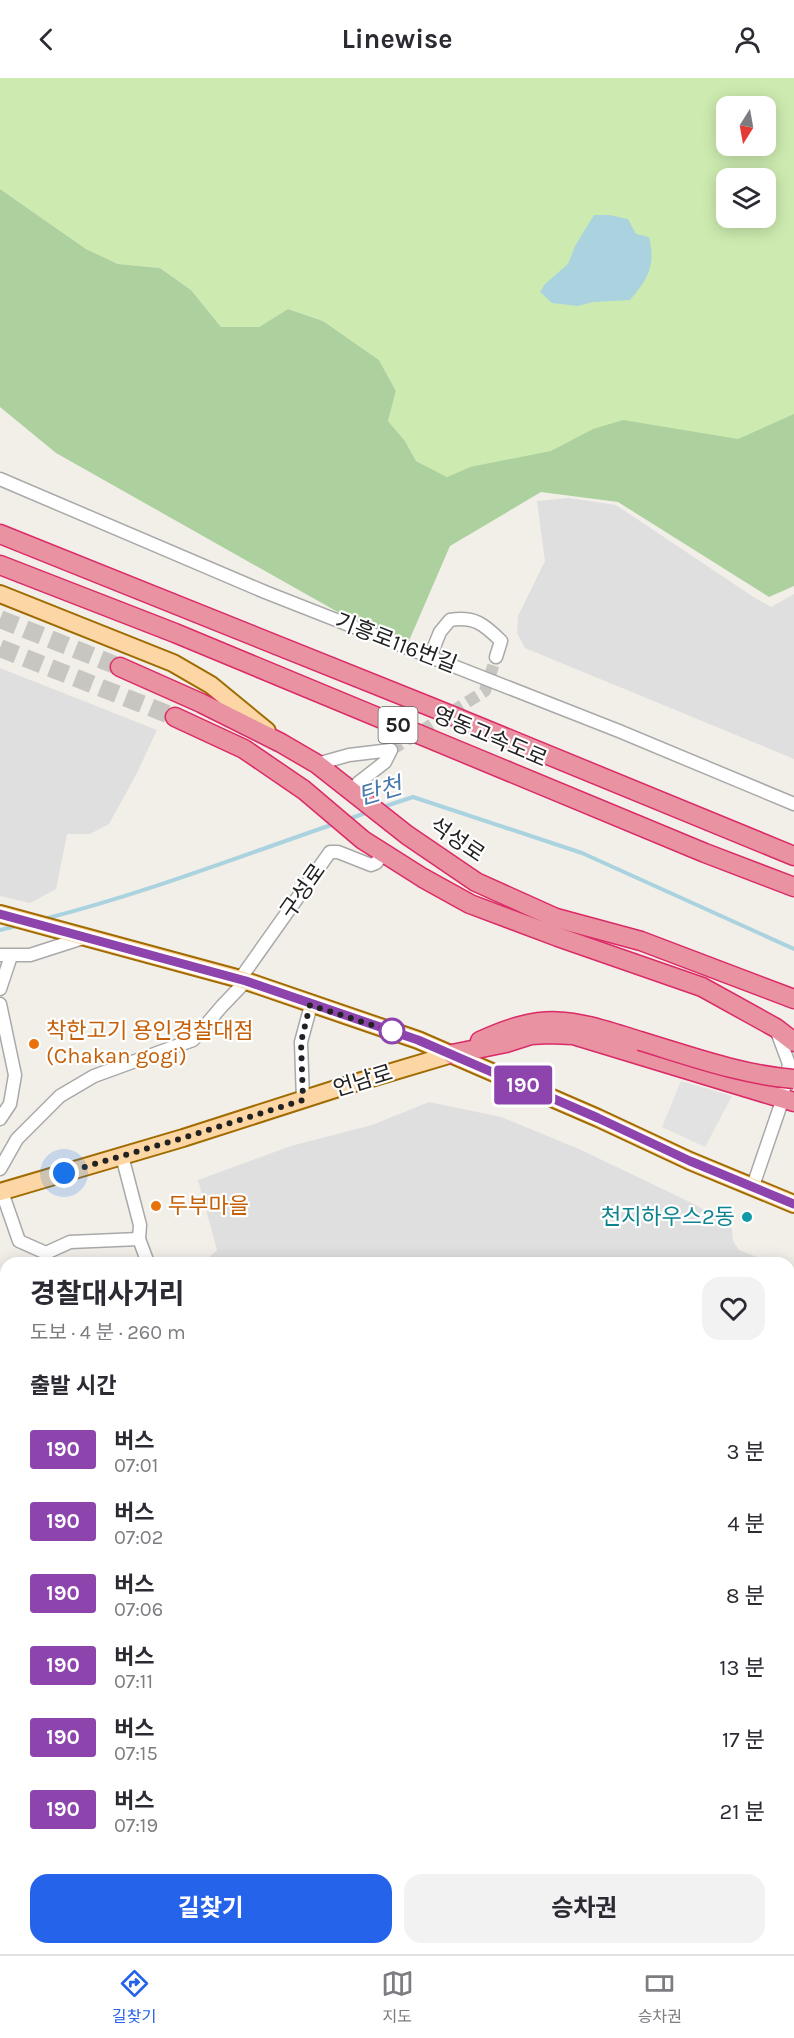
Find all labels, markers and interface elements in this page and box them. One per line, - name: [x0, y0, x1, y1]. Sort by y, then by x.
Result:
- icon: back: [30, 23, 63, 56]
- text: Linewise: [341, 23, 453, 55]
- icon: person: [731, 23, 764, 56]
- north arrow: [716, 96, 776, 156]
- map controls: [716, 96, 776, 228]
- button: layers: [716, 168, 776, 228]
- street label: 기흥로116번길: [331, 608, 461, 678]
- street label: 영동고속도로: [429, 701, 551, 773]
- road number: 50: [378, 707, 418, 743]
- water label: 탄천: [355, 771, 408, 811]
- street label: 석성로: [425, 812, 489, 868]
- street label: 구성로: [275, 859, 331, 923]
- place label: 착한고기 용인경찰대점 (Chakan gogi): [46, 1018, 254, 1069]
- unlabelled marker: [379, 1018, 405, 1044]
- marker: 착한고기 용인경찰대점 (Chakan gogi): [27, 1037, 41, 1051]
- street label: 언남로: [330, 1060, 396, 1102]
- line badge: 190: [488, 1066, 558, 1104]
- text: 190: [506, 1073, 540, 1097]
- your location: [49, 1158, 79, 1188]
- place label: 두부마을: [168, 1193, 249, 1219]
- marker: 두부마을: [149, 1199, 163, 1213]
- place label: 천지하우스2동: [601, 1204, 735, 1230]
- marker: 천지하우스2동: [740, 1210, 754, 1224]
- text: 경찰대사거리: [30, 1277, 185, 1310]
- button: heart: [702, 1277, 765, 1340]
- text: 도보 · 4 분 · 260 m: [30, 1321, 186, 1344]
- text: 출발 시간: [30, 1373, 117, 1399]
- text: 버스: [114, 1428, 154, 1454]
- text: 190: [46, 1437, 80, 1461]
- text: 3 분: [727, 1439, 765, 1465]
- text: 07:01: [114, 1454, 158, 1477]
- text: 버스: [114, 1500, 154, 1526]
- text: 190: [46, 1509, 80, 1533]
- text: 4 분: [727, 1511, 765, 1537]
- text: 07:02: [114, 1526, 163, 1549]
- text: 버스: [114, 1572, 154, 1598]
- text: 190: [46, 1581, 80, 1605]
- text: 8 분: [726, 1583, 765, 1609]
- text: 07:06: [114, 1598, 163, 1621]
- text: 버스: [114, 1644, 154, 1670]
- text: 190: [46, 1653, 80, 1677]
- text: 13 분: [719, 1655, 765, 1681]
- text: 07:11: [114, 1670, 153, 1693]
- text: 버스: [114, 1716, 154, 1742]
- text: 190: [46, 1725, 80, 1749]
- text: 17 분: [722, 1727, 765, 1753]
- text: 07:15: [114, 1742, 158, 1765]
- text: 버스: [114, 1788, 154, 1814]
- text: 190: [46, 1797, 80, 1821]
- text: 21 분: [720, 1799, 765, 1825]
- text: 07:19: [114, 1814, 158, 1837]
- button: 길찾기: [30, 1874, 392, 1943]
- button: 승차권: [404, 1874, 765, 1943]
- tab: 길찾기: [112, 1967, 156, 2027]
- tab: 지도: [381, 1967, 414, 2027]
- tab: 승차권: [638, 1967, 682, 2027]

